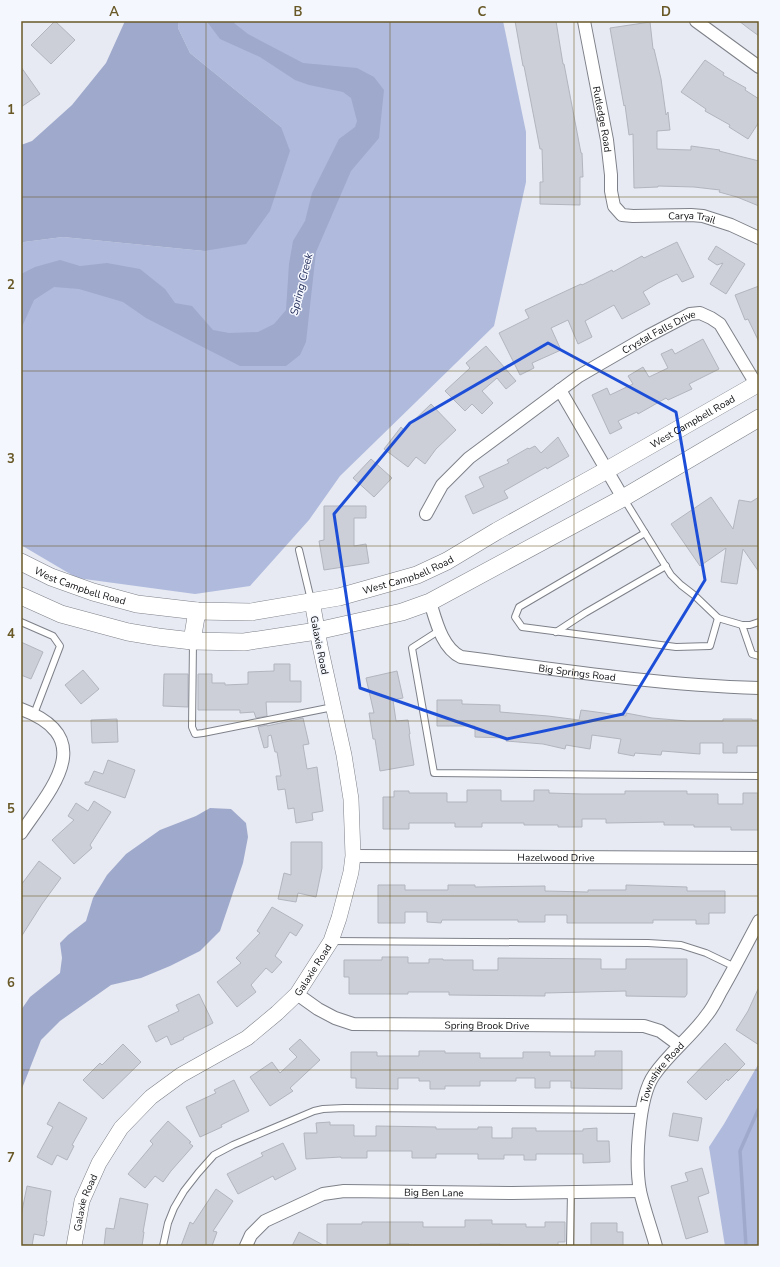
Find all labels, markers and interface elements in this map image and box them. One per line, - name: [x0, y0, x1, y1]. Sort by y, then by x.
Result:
- text: A: [109, 3, 119, 21]
- text: B: [294, 3, 303, 21]
- text: C: [478, 3, 487, 21]
- text: D: [661, 3, 671, 21]
- street label: Rutledge Road: [589, 85, 614, 153]
- text: 1: [7, 101, 15, 119]
- street label: Carya Trail: [668, 209, 717, 228]
- water label: Spring Creek: [287, 251, 317, 317]
- text: 2: [7, 276, 15, 294]
- street label: Crystal Falls Drive: [619, 307, 696, 358]
- street label: West Campbell Road: [648, 392, 738, 452]
- text: 3: [7, 450, 15, 468]
- street label: West Campbell Road: [361, 553, 457, 598]
- street label: West Campbell Road: [32, 564, 127, 609]
- street label: Galaxie Road: [306, 615, 332, 676]
- text: 4: [7, 625, 15, 643]
- street label: Big Springs Road: [537, 661, 616, 685]
- text: 5: [7, 800, 15, 818]
- street label: Hazelwood Drive: [517, 851, 595, 865]
- street label: Galaxie Road: [291, 941, 335, 999]
- text: 6: [7, 974, 15, 992]
- street label: Spring Brook Drive: [445, 1019, 529, 1033]
- street label: Townshire Road: [638, 1039, 688, 1105]
- text: 7: [7, 1149, 15, 1167]
- street label: Galaxie Road: [71, 1172, 101, 1232]
- street label: Big Ben Lane: [404, 1186, 464, 1200]

